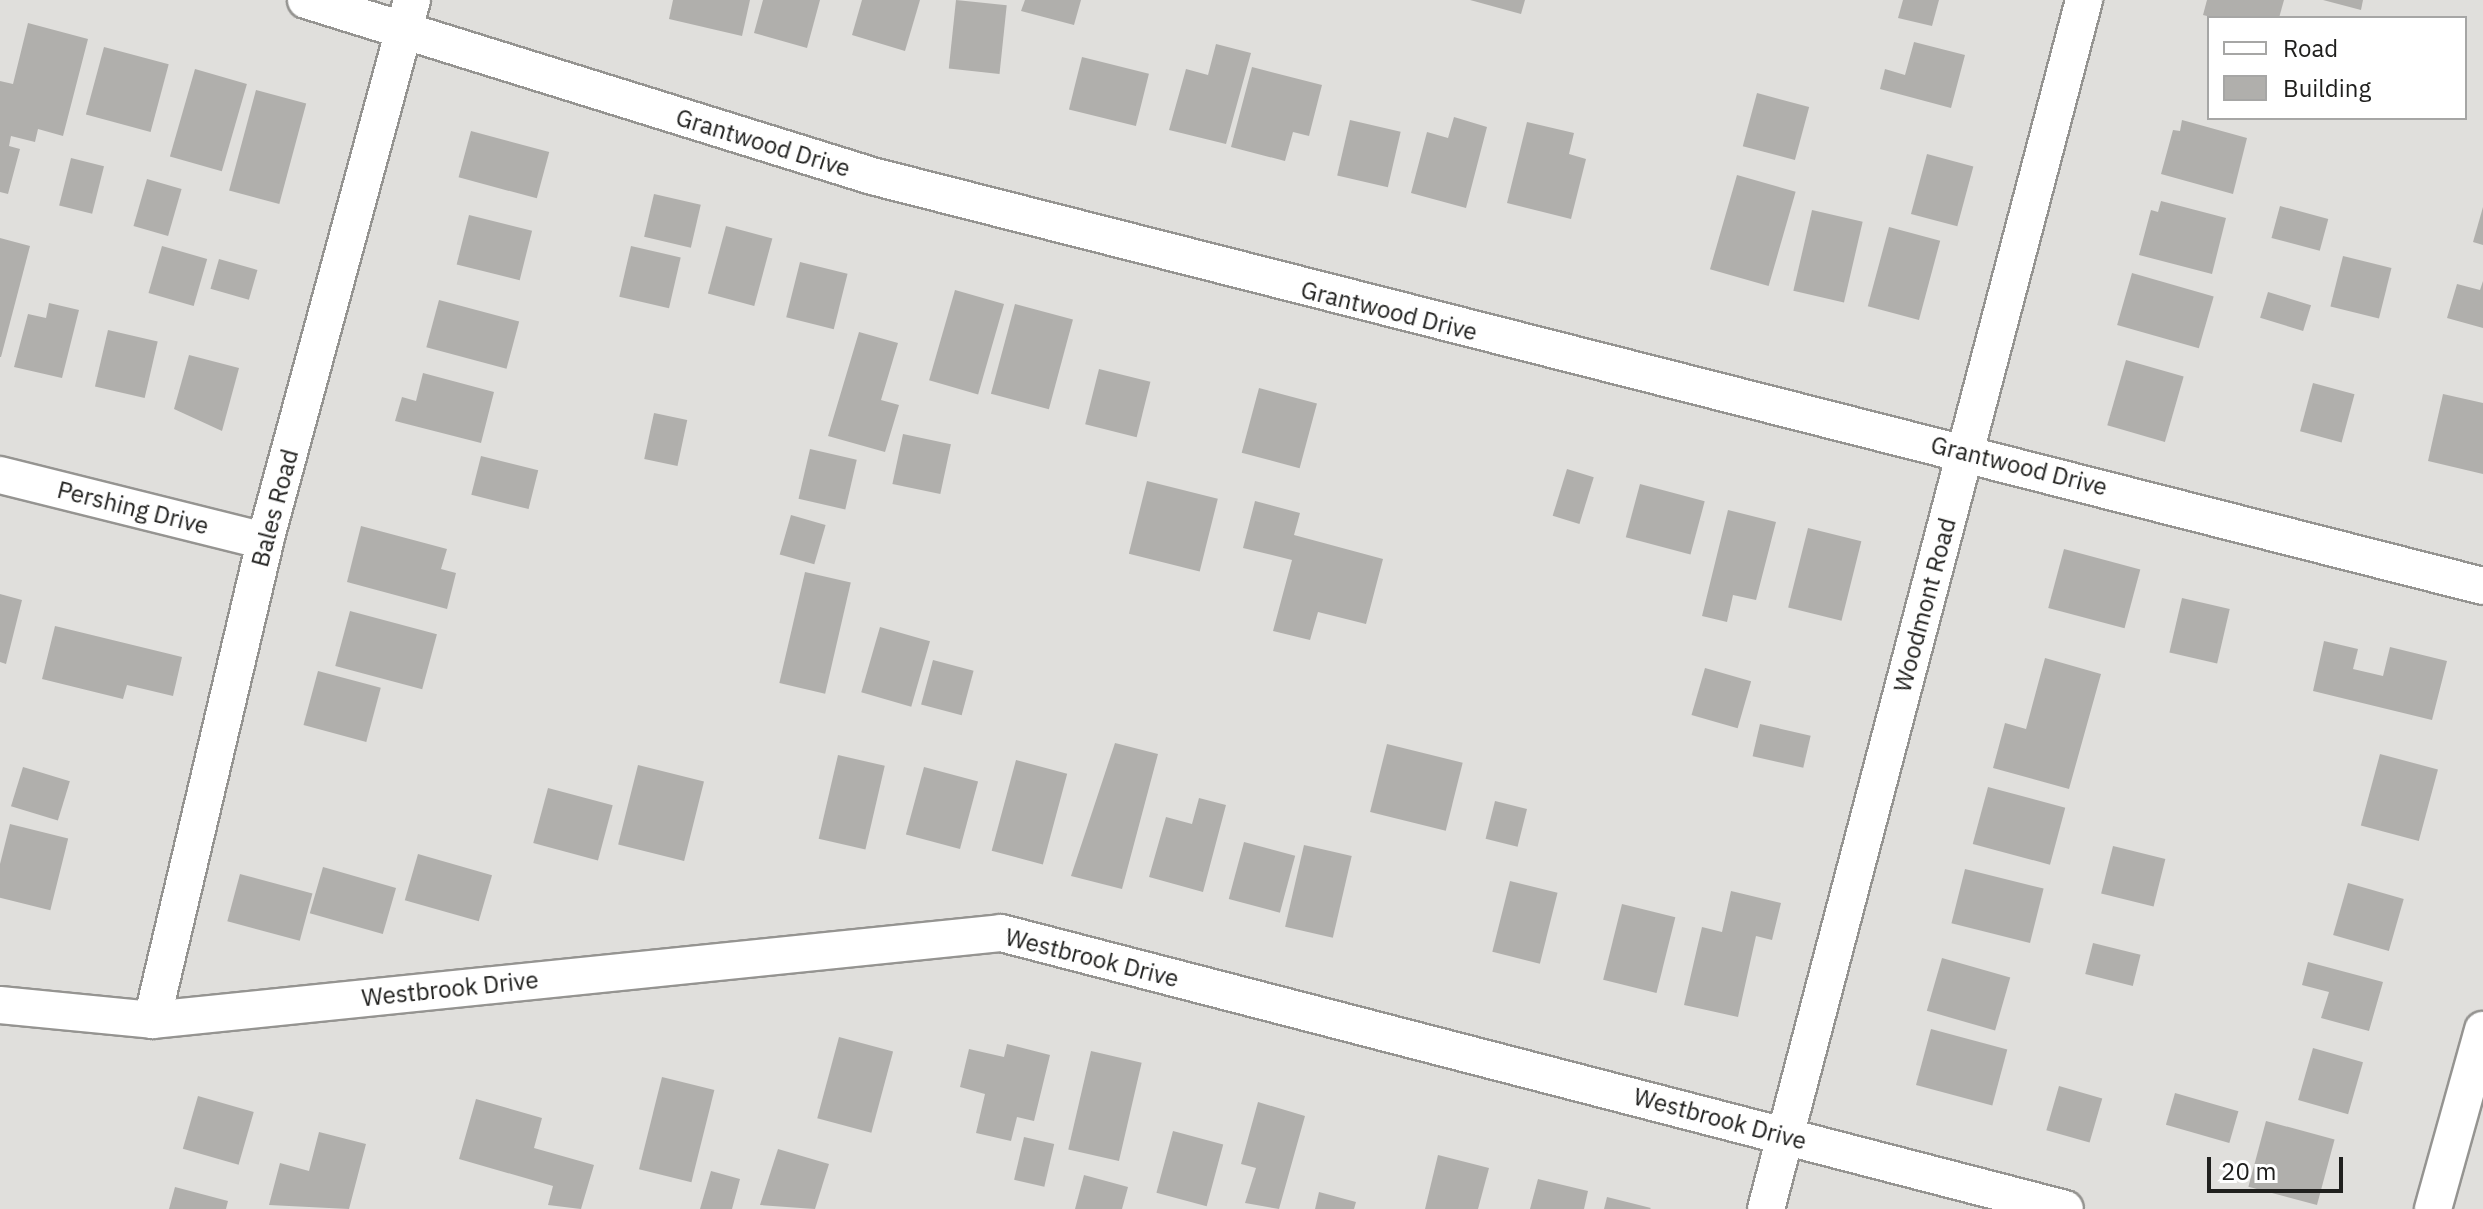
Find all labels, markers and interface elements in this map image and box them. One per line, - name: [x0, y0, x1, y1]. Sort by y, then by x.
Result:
- legend: [2207, 16, 2467, 120]
- text: Road: [2283, 32, 2338, 64]
- text: Building: [2283, 72, 2371, 104]
- street label: Grantwood Drive: [672, 103, 854, 183]
- street label: Grantwood Drive: [1298, 275, 1480, 347]
- street label: Grantwood Drive: [1928, 430, 2110, 502]
- street label: Bales Road: [245, 446, 305, 570]
- street label: Pershing Drive: [54, 475, 212, 541]
- street label: Woodmont Road: [1888, 515, 1962, 695]
- street label: Westbrook Drive: [1002, 923, 1182, 993]
- street label: Westbrook Drive: [360, 965, 540, 1013]
- street label: Westbrook Drive: [1630, 1082, 1810, 1156]
- scale bar: [2211, 1141, 2347, 1191]
- text: 20 m: [2221, 1155, 2276, 1187]

